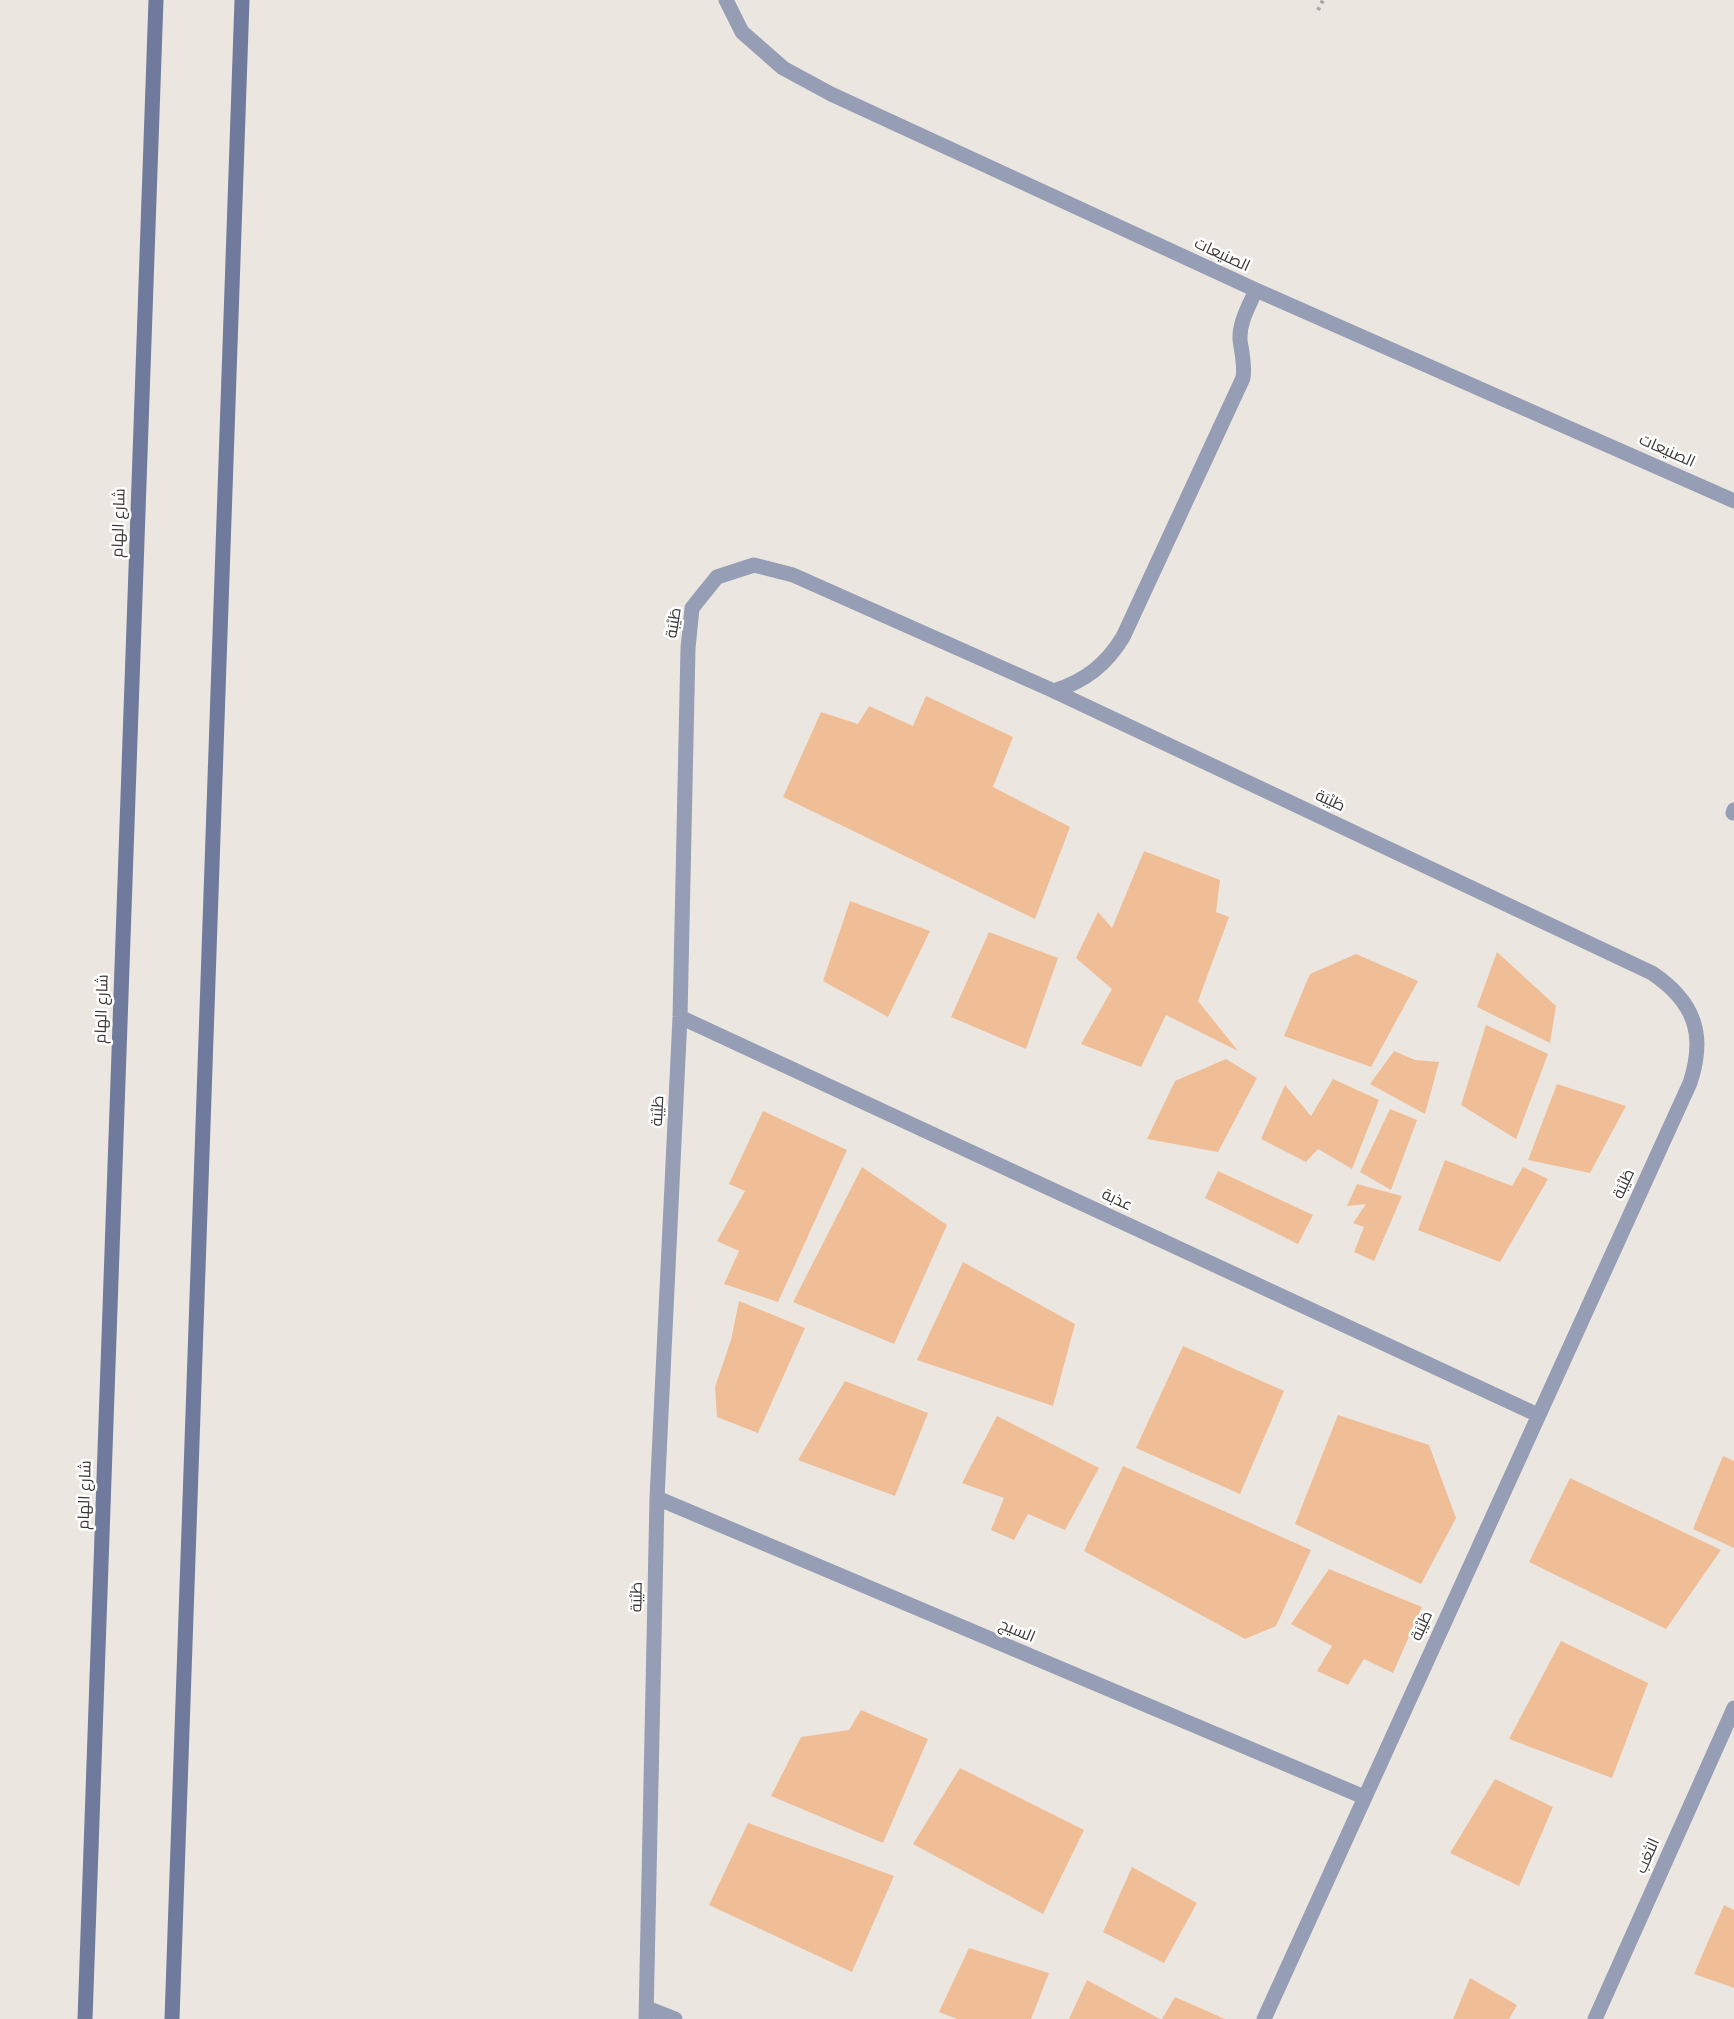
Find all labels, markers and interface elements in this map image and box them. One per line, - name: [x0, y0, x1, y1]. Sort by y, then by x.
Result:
- street label: الصنيعات: [1191, 234, 1253, 276]
- street label: الصنيعات: [1636, 430, 1698, 472]
- street label: شارع الهام: [108, 488, 130, 558]
- street label: طَيْبَة: [662, 606, 686, 640]
- street label: طَيْبَة: [1312, 786, 1348, 816]
- street label: شارع الهام: [91, 974, 113, 1044]
- street label: طَيْبَة: [648, 1095, 668, 1127]
- street label: طَيْبَة: [1609, 1166, 1639, 1202]
- street label: عذبة: [1099, 1185, 1135, 1215]
- street label: شارع الهام: [74, 1460, 96, 1530]
- street label: طَيْبَة: [627, 1582, 647, 1612]
- street label: طَيْبَة: [1407, 1608, 1437, 1644]
- street label: السيج: [996, 1615, 1038, 1647]
- street label: الثغب: [1632, 1835, 1664, 1877]

